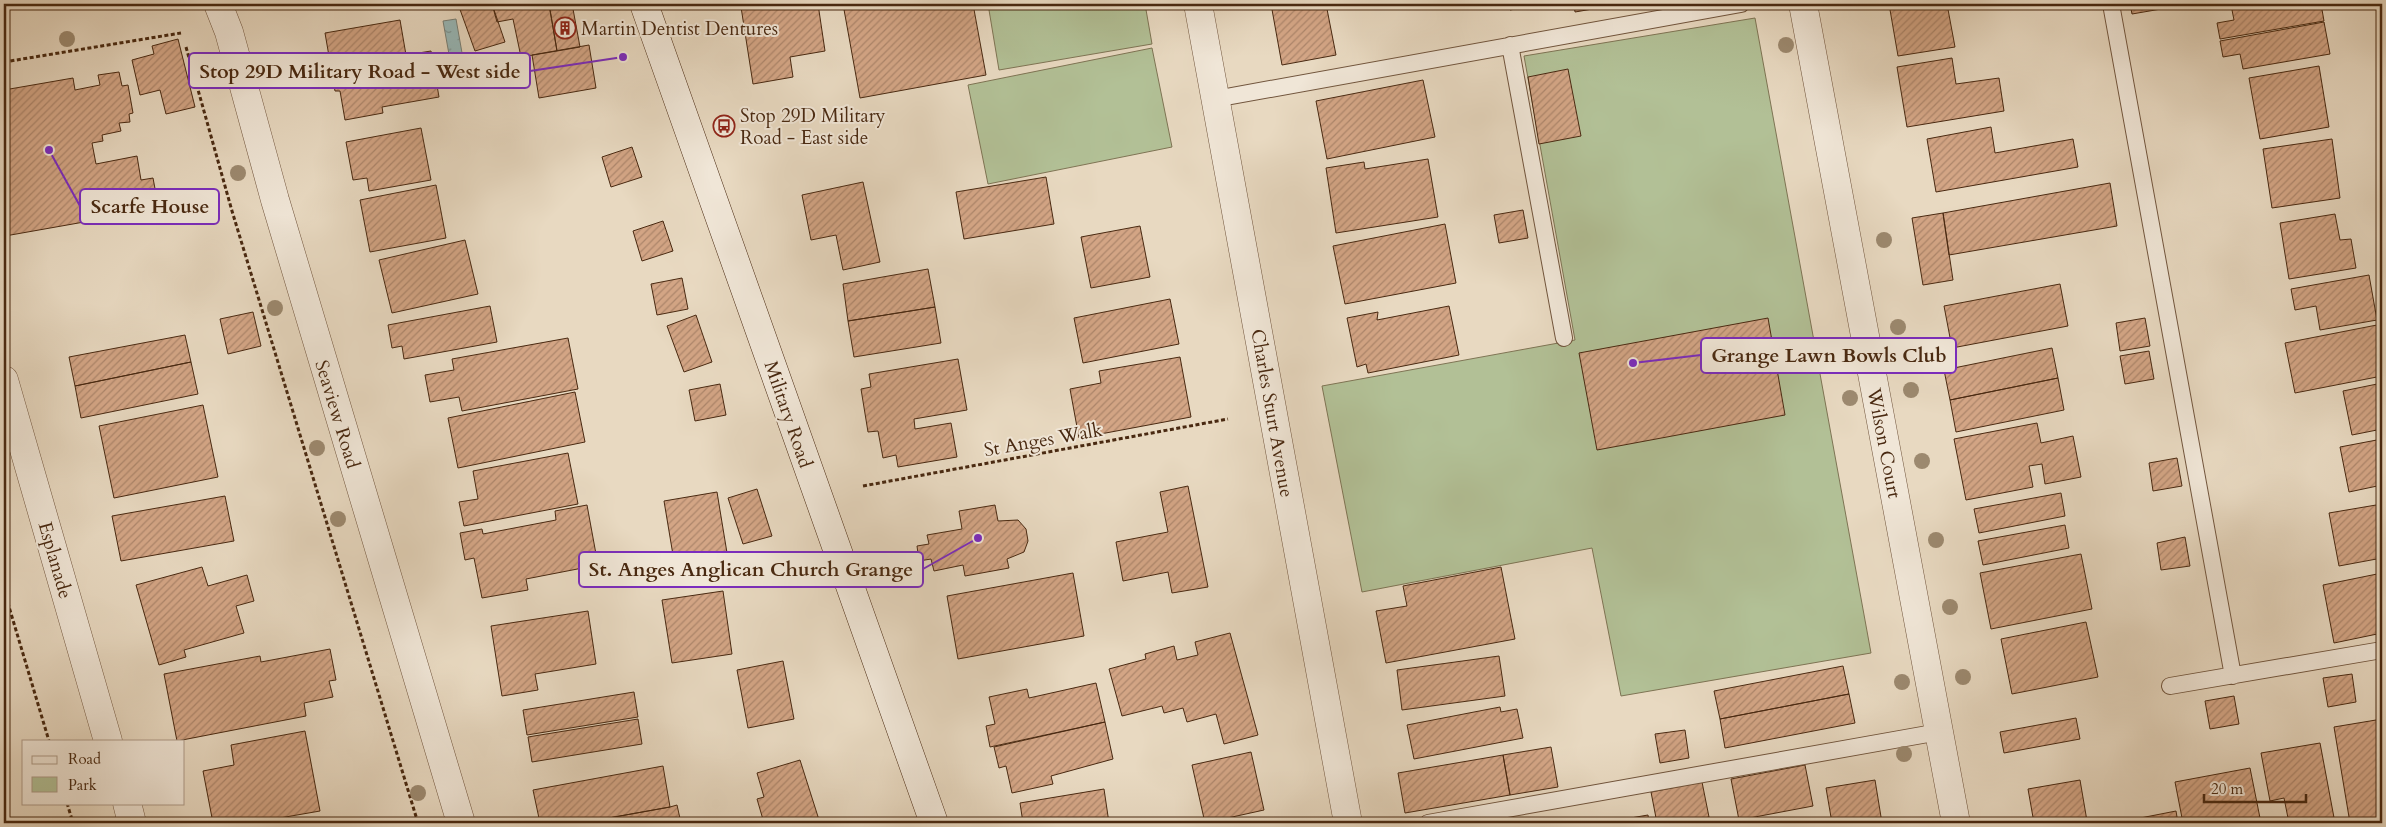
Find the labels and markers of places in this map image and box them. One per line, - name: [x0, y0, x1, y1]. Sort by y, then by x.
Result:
- building icon: Martin Dentist Dentures: [553, 16, 577, 40]
- place label: Martin Dentist Dentures: [581, 16, 778, 42]
- callout: Stop 29D Military Road - West side: [189, 53, 530, 88]
- place label: Stop 29D Military Road - East side: [740, 103, 886, 151]
- bus stop icon: Stop 29D Military Road - East side: [712, 114, 736, 138]
- callout: Scarfe House: [80, 189, 219, 224]
- callout: Grange Lawn Bowls Club: [1701, 338, 1956, 373]
- callout: St. Anges Anglican Church Grange: [579, 552, 923, 587]

